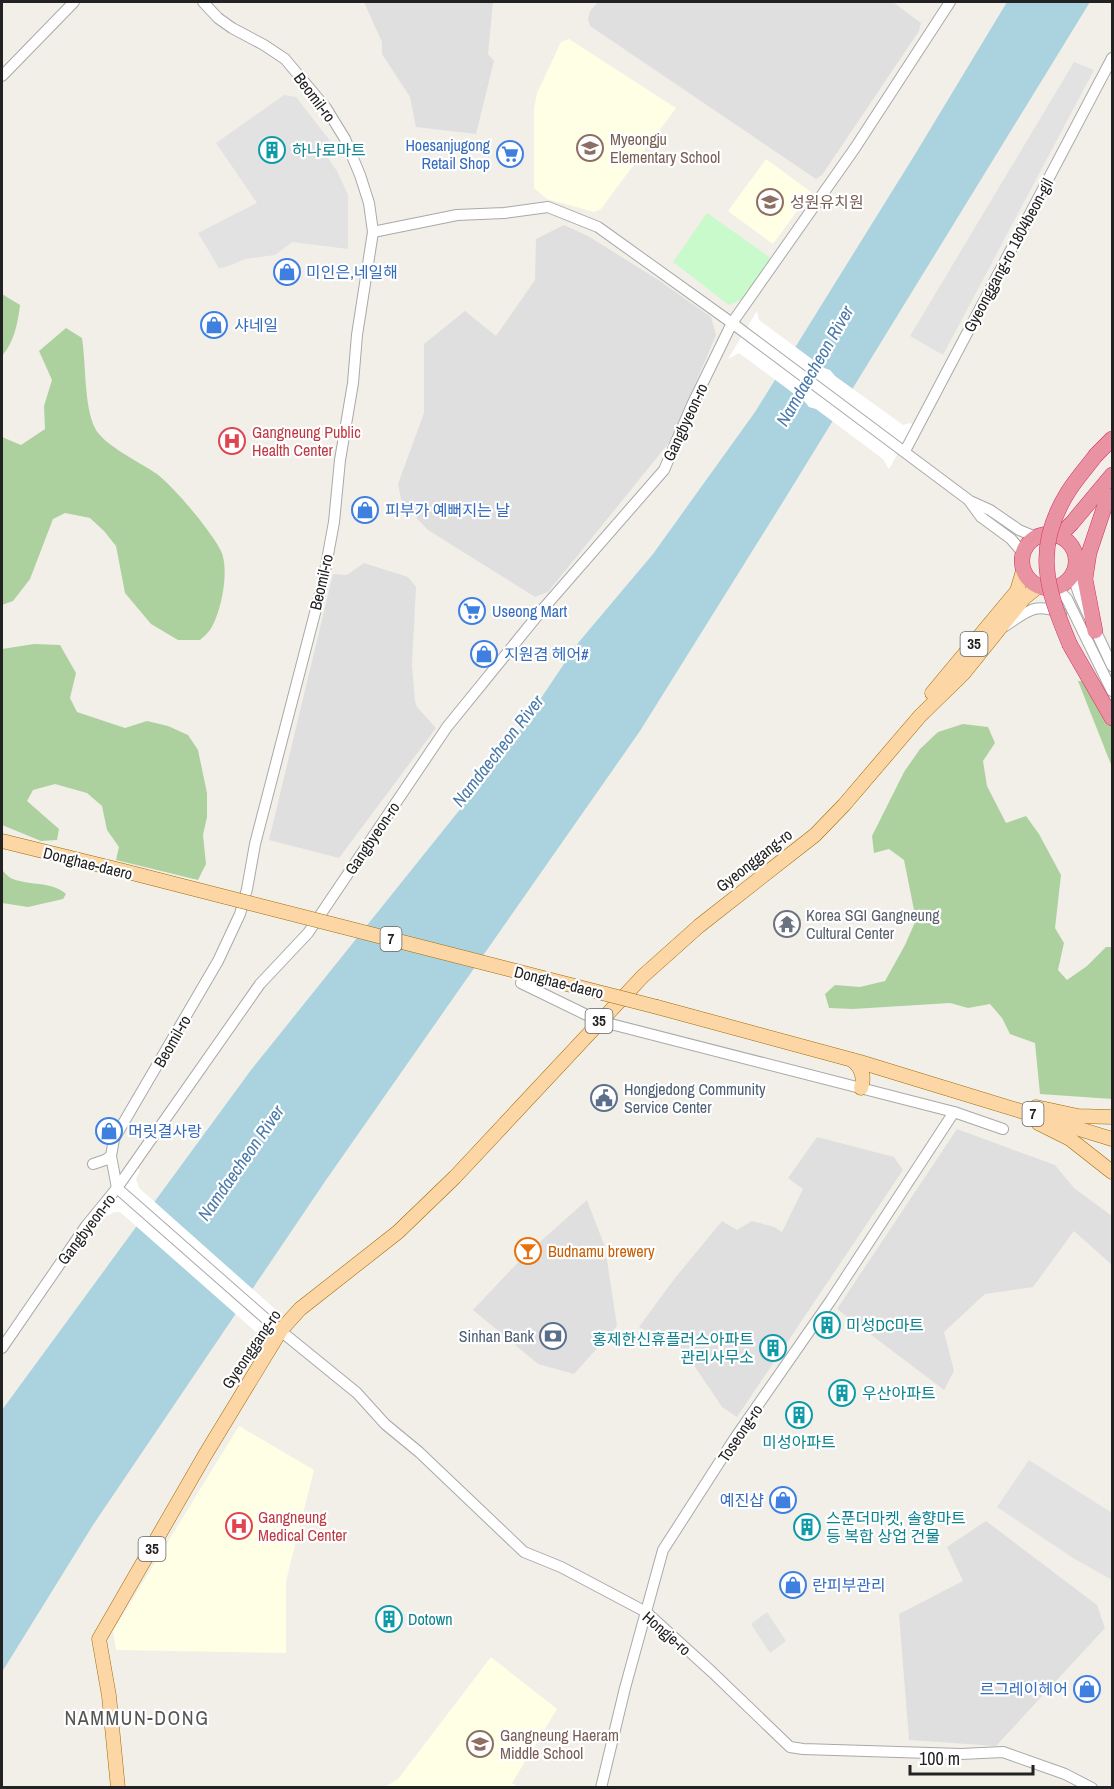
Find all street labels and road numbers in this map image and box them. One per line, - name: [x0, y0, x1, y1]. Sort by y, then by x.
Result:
- street label: Beomil-ro: [289, 68, 341, 126]
- street label: Gyeonggang-ro 1804beon-gil: [958, 174, 1058, 336]
- street label: Gangbyeon-ro: [657, 379, 713, 465]
- street label: Beomil-ro: [304, 552, 338, 612]
- road number: 35: [960, 632, 988, 656]
- street label: Gangbyeon-ro: [339, 797, 405, 879]
- street label: Gyeonggang-ro: [711, 823, 797, 897]
- street label: Donghae-daero: [41, 841, 135, 885]
- road number: 7: [380, 927, 402, 951]
- street label: Donghae-daero: [512, 960, 606, 1004]
- road number: 35: [586, 1009, 612, 1033]
- street label: Beomil-ro: [148, 1011, 196, 1071]
- road number: 7: [1022, 1102, 1044, 1126]
- street label: Gangbyeon-ro: [52, 1189, 120, 1269]
- street label: Gyeonggang-ro: [216, 1305, 286, 1393]
- street label: Toseong-ro: [713, 1400, 767, 1466]
- road number: 35: [138, 1537, 166, 1561]
- street label: Hongje-ro: [638, 1606, 696, 1660]

